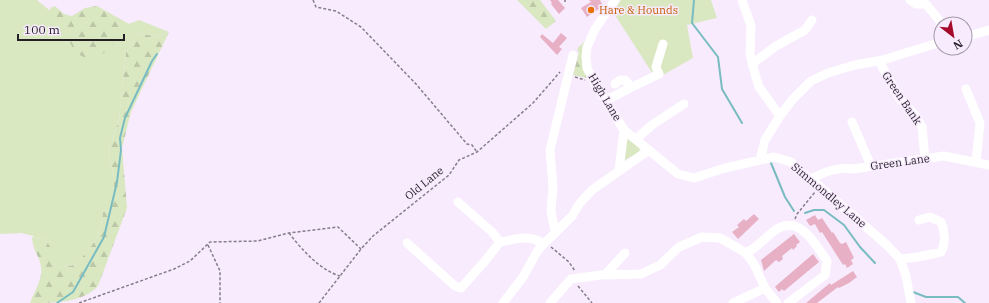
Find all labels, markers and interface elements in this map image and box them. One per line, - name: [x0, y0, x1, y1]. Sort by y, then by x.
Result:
- place label: Hare & Hounds: [599, 3, 678, 17]
- marker: Hare & Hounds: [586, 5, 596, 15]
- scale bar: [18, 16, 124, 42]
- north arrow: [933, 16, 973, 56]
- text: 100 m: [24, 22, 60, 37]
- text: N: [951, 36, 965, 53]
- street label: Green Bank: [879, 69, 925, 128]
- street label: High Lane: [585, 71, 625, 123]
- street label: Green Lane: [869, 151, 931, 173]
- street label: Simmondley Lane: [789, 159, 870, 231]
- street label: Old Lane: [402, 163, 446, 203]

